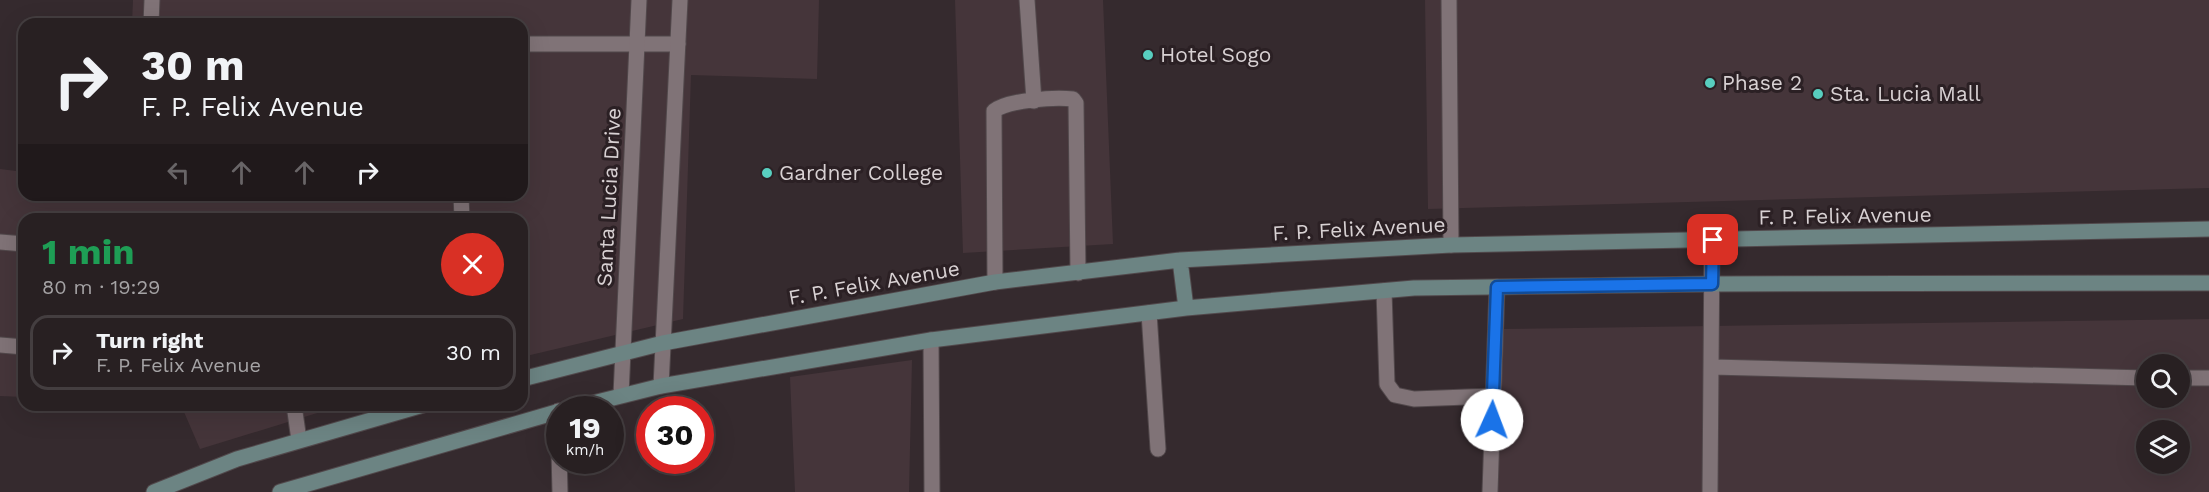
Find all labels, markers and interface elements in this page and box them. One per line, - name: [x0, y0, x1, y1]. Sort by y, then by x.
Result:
- text: 30 m: [141, 41, 245, 90]
- icon: right: [42, 42, 120, 120]
- place label: Hotel Sogo: [1160, 42, 1271, 67]
- marker: Hotel Sogo: [1141, 48, 1155, 62]
- place label: Phase 2: [1722, 70, 1802, 95]
- marker: Phase 2: [1703, 76, 1717, 90]
- place label: Sta. Lucia Mall: [1830, 81, 1981, 106]
- marker: Sta. Lucia Mall: [1811, 87, 1825, 101]
- text: F. P. Felix Avenue: [141, 91, 364, 123]
- street label: Santa Lucia Drive: [591, 107, 626, 287]
- icon: left: [162, 156, 195, 189]
- icon: ahead: [225, 156, 258, 189]
- icon: ahead: [288, 156, 321, 189]
- icon: right: [351, 156, 384, 189]
- place label: Gardner College: [779, 160, 943, 185]
- marker: Gardner College: [760, 166, 774, 180]
- street label: F. P. Felix Avenue: [1758, 201, 1932, 230]
- street label: F. P. Felix Avenue: [1272, 211, 1446, 246]
- pin: [1687, 214, 1738, 265]
- icon: arrive: [1696, 223, 1729, 256]
- text: 1 min: [42, 231, 134, 273]
- button: close: [441, 233, 504, 296]
- street label: F. P. Felix Avenue: [786, 255, 961, 310]
- text: 80 m · 19:29: [42, 275, 160, 299]
- text: Turn right: [96, 328, 203, 353]
- icon: right: [45, 336, 78, 369]
- text: 30 m: [446, 340, 501, 365]
- text: F. P. Felix Avenue: [96, 353, 261, 377]
- map controls: [2136, 354, 2190, 474]
- button: search: [2136, 354, 2190, 408]
- position arrow: [1460, 388, 1524, 452]
- speed limit sign: 30: [636, 396, 714, 474]
- text: 19: [569, 410, 601, 445]
- button: layers: [2136, 420, 2190, 474]
- text: km/h: [566, 441, 604, 459]

